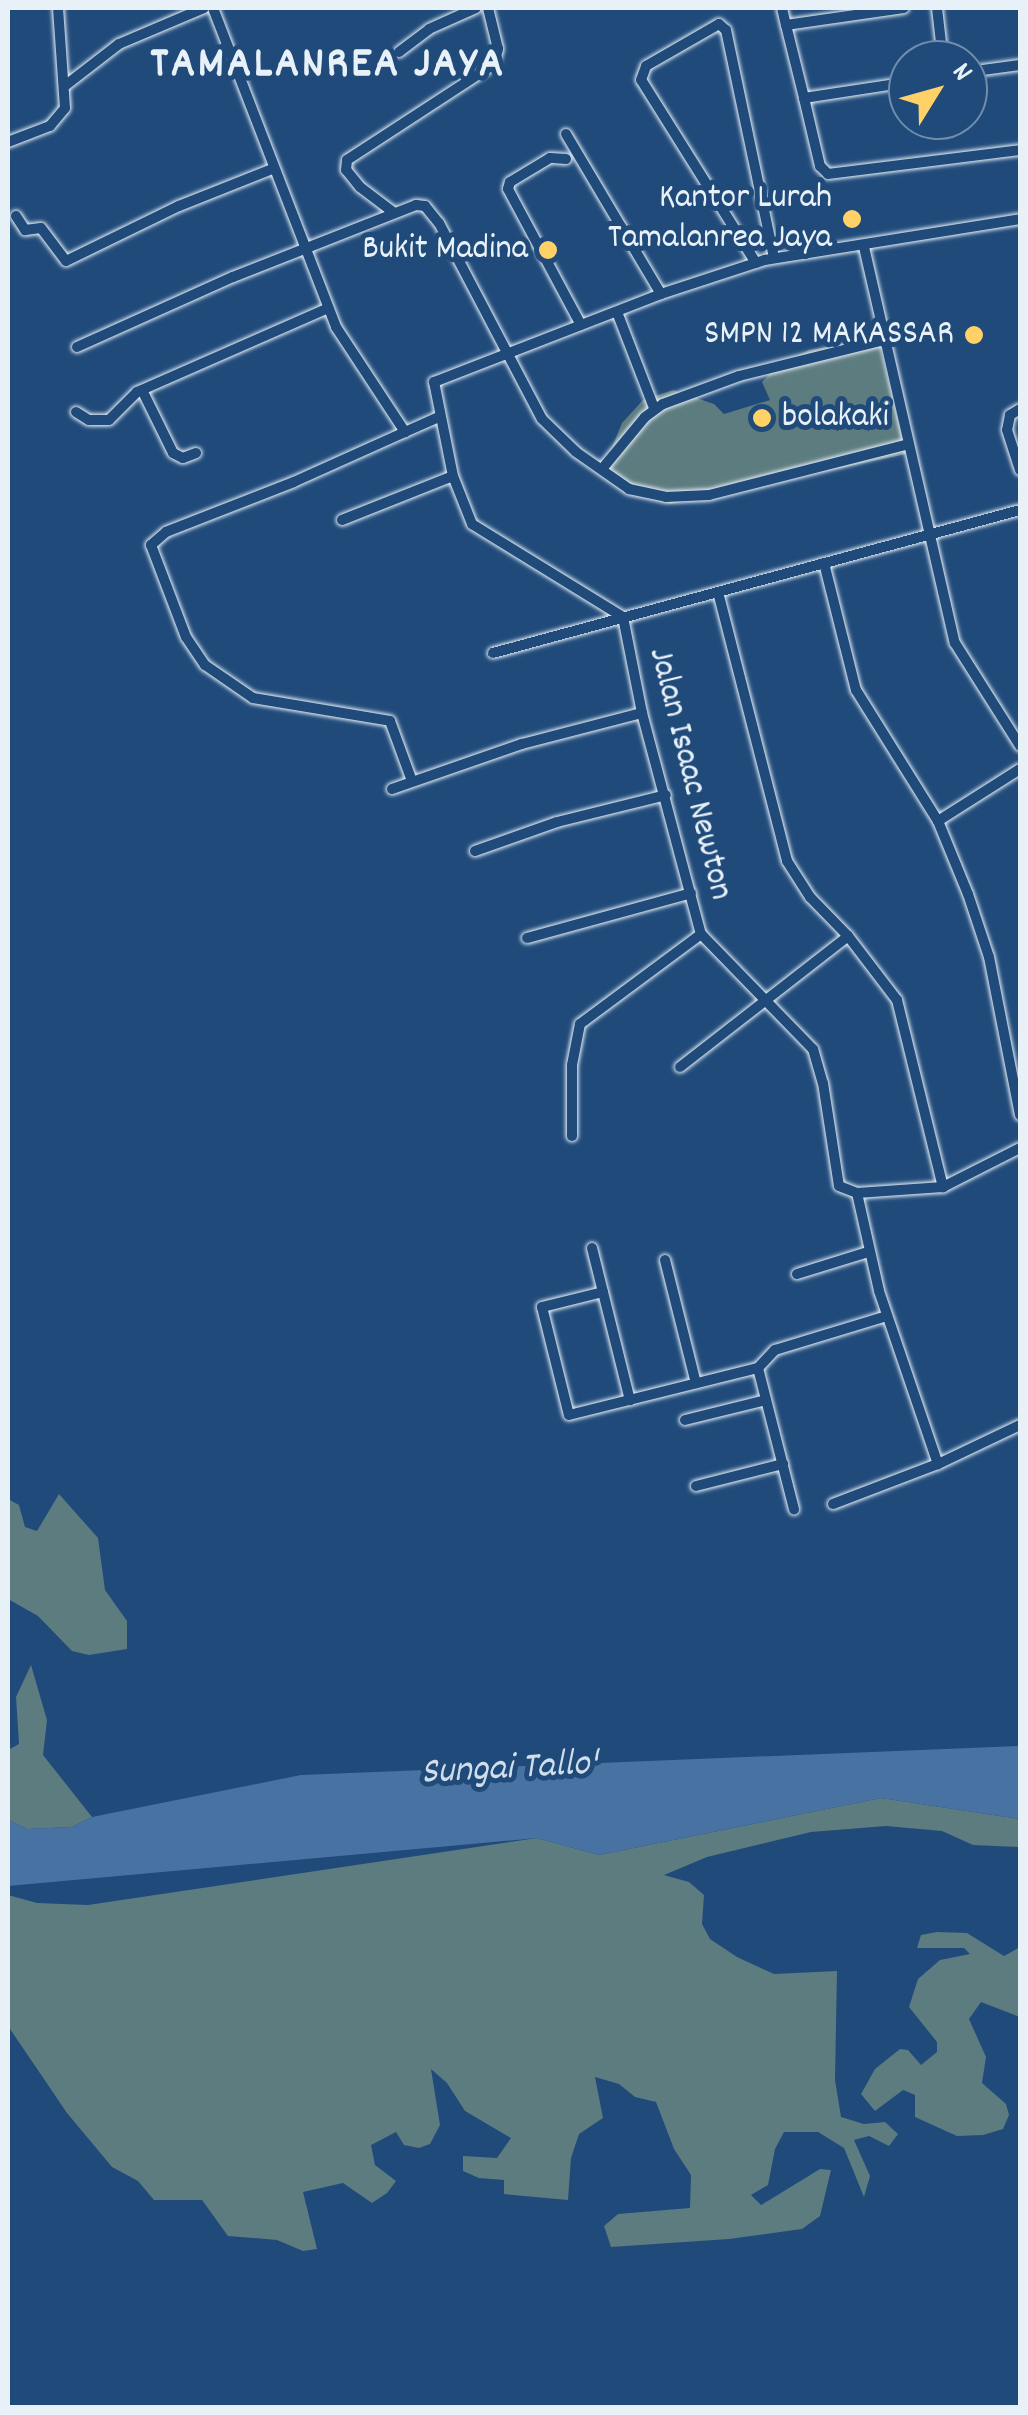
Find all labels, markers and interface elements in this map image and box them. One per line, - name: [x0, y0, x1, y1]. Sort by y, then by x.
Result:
- district label: TAMALANREA JAYA: [150, 40, 506, 94]
- north arrow: [888, 40, 988, 140]
- text: N: [940, 56, 981, 91]
- place label: Kantor Lurah Tamalanrea Jaya: [608, 178, 832, 260]
- marker: Kantor Lurah Tamalanrea Jaya: [841, 208, 863, 230]
- place label: Bukit Madina: [362, 229, 528, 271]
- marker: Bukit Madina: [537, 239, 559, 261]
- place label: SMPN 12 MAKASSAR: [704, 314, 954, 356]
- marker: SMPN 12 MAKASSAR: [963, 324, 985, 346]
- place label: bolakaki: [782, 397, 889, 439]
- marker: bolakaki: [751, 407, 773, 429]
- street label: Jalan Isaac Newton: [637, 644, 741, 904]
- water label: Sungai Tallo': [420, 1743, 598, 1797]

